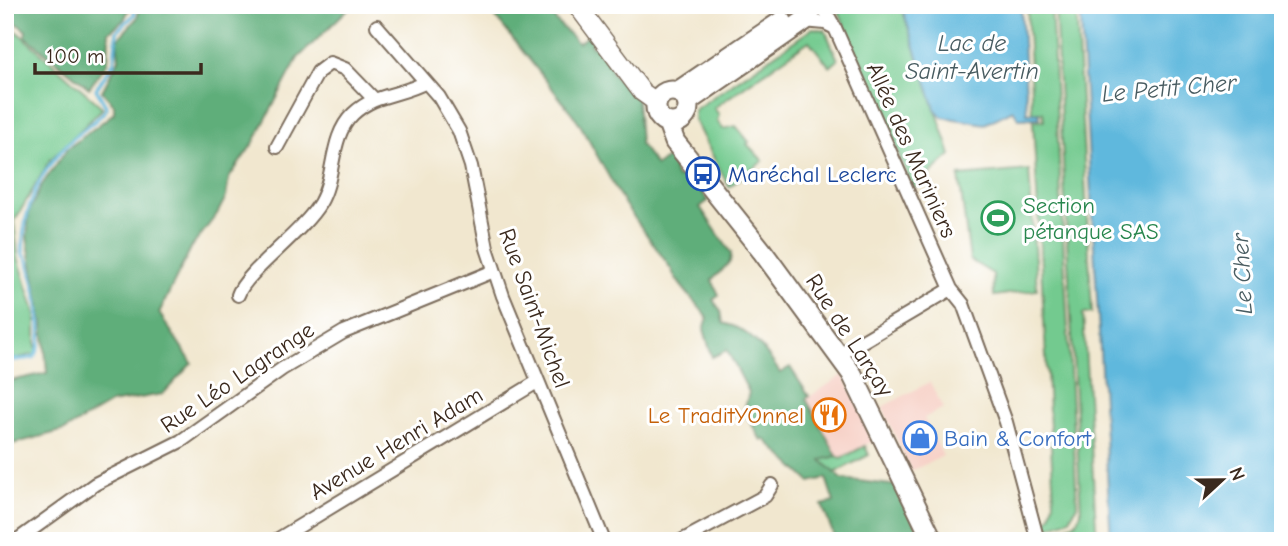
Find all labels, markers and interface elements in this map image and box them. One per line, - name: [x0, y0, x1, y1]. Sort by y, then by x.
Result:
- water label: Lac de Saint-Avertin: [905, 29, 1039, 85]
- scale bar: [35, 32, 201, 76]
- text: 100 m: [46, 44, 104, 68]
- street label: Allée des Mariniers: [861, 58, 962, 242]
- water label: Le Petit Cher: [1100, 68, 1239, 108]
- bus stop icon: Maréchal Leclerc: [684, 155, 722, 193]
- place label: Maréchal Leclerc: [728, 161, 897, 188]
- place label: Section pétanque SAS: [1023, 192, 1159, 245]
- sports icon: Section pétanque SAS: [979, 199, 1017, 237]
- street label: Rue Saint-Michel: [493, 225, 576, 391]
- water label: Le Cher: [1226, 231, 1258, 315]
- street label: Rue de Larçay: [800, 269, 900, 402]
- street label: Rue Léo Lagrange: [155, 316, 319, 439]
- street label: Avenue Henri Adam: [305, 381, 488, 506]
- restaurant icon: Le TraditYOnnel: [810, 396, 848, 434]
- place label: Le TraditYOnnel: [648, 402, 804, 429]
- shop icon: Bain & Confort: [901, 419, 939, 457]
- place label: Bain & Confort: [944, 425, 1093, 452]
- north arrow: [1186, 444, 1256, 514]
- text: N: [1224, 464, 1249, 484]

